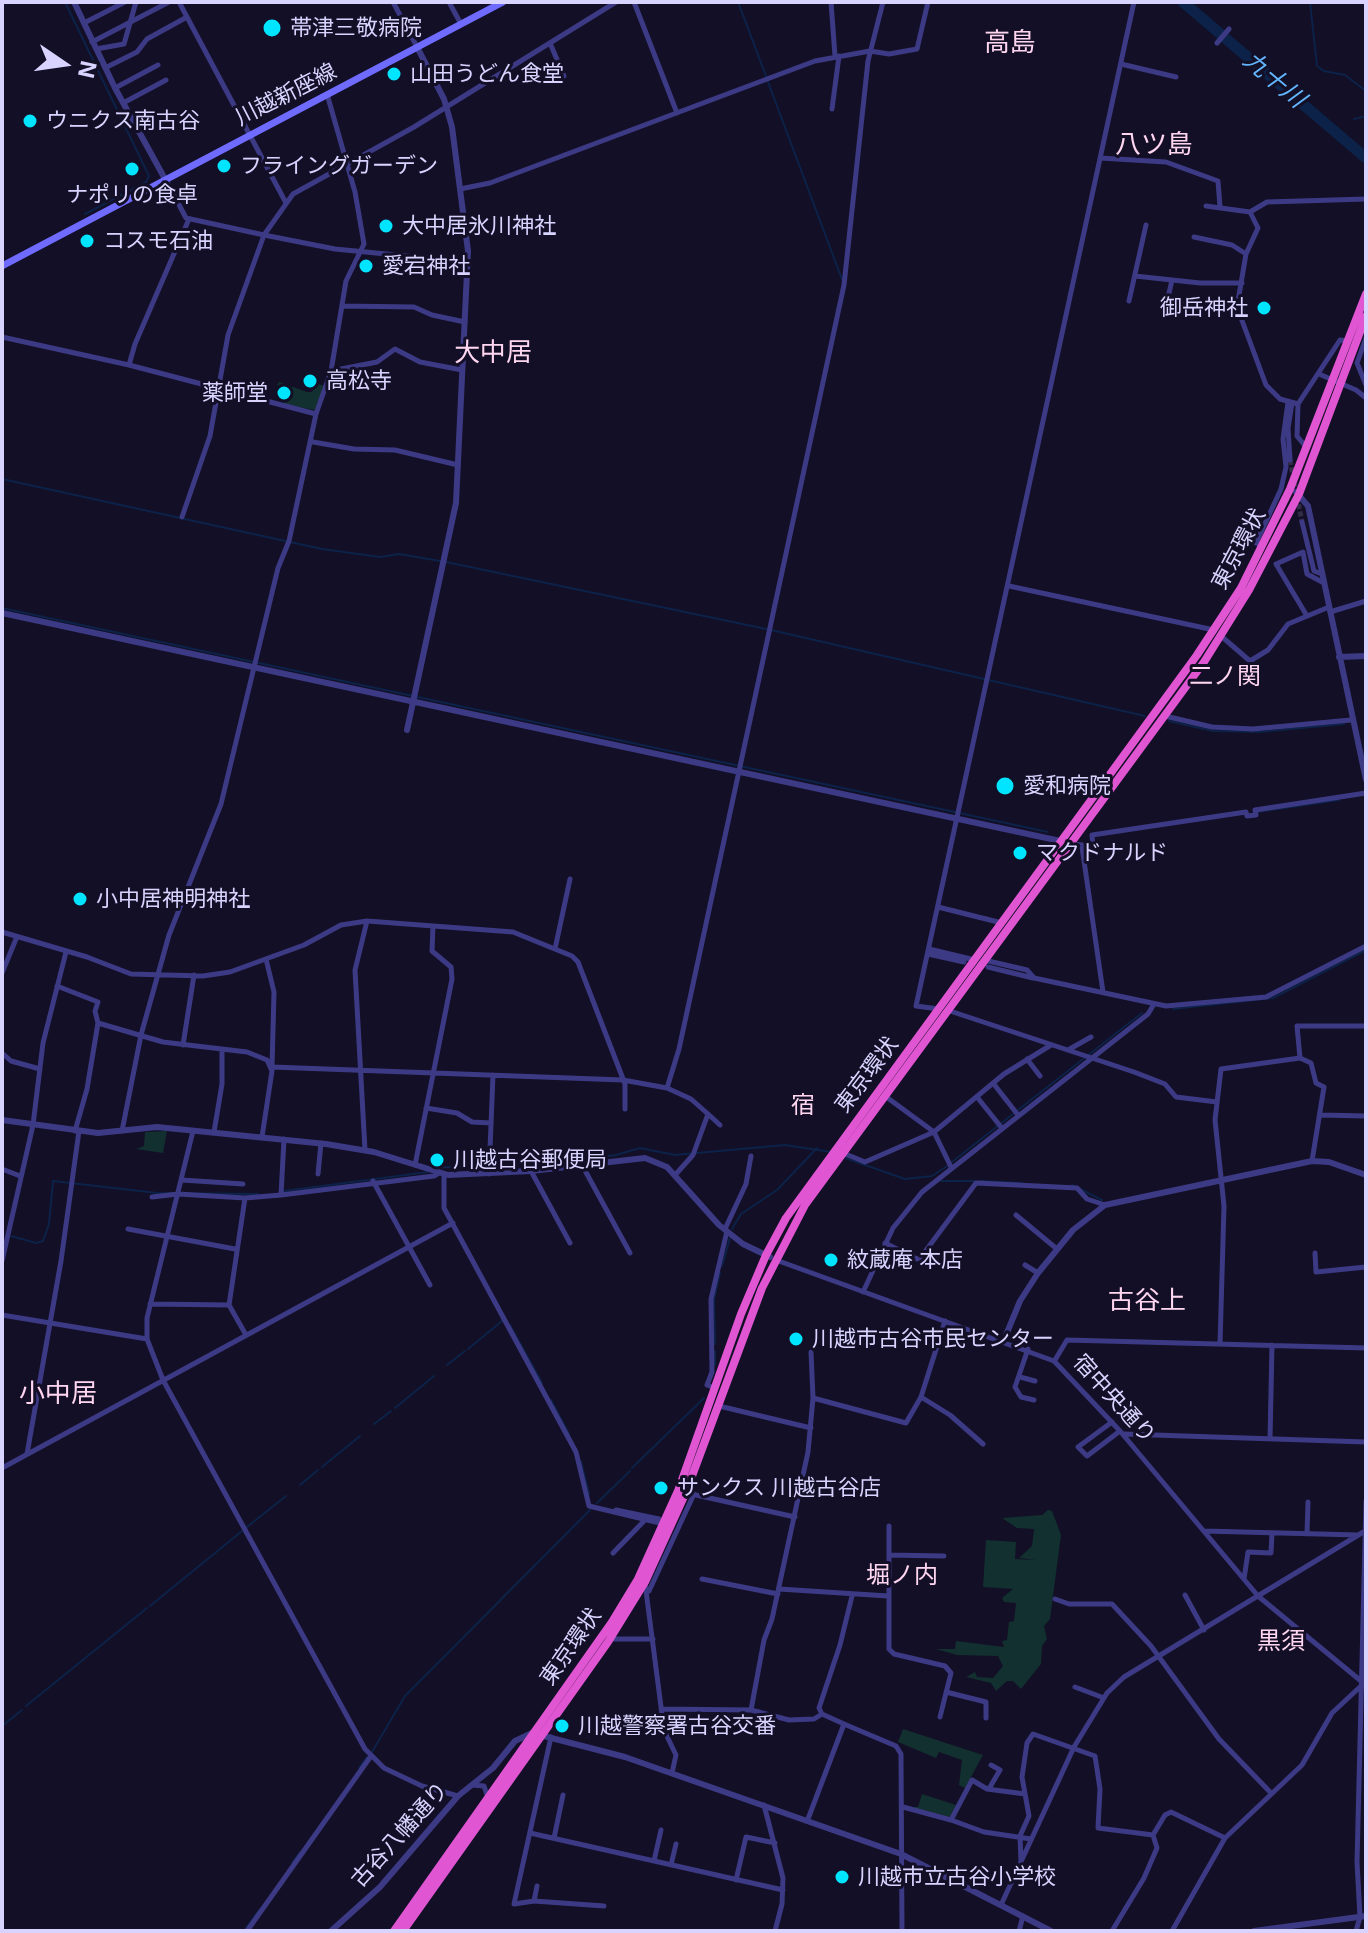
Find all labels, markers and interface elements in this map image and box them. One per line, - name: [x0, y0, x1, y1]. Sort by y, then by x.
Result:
- place label: 帯津三敬病院: [290, 15, 422, 41]
- marker: 帯津三敬病院: [261, 17, 283, 39]
- north arrow: [24, 24, 104, 104]
- district label: 高島: [984, 27, 1036, 59]
- water label: 九十川: [1237, 46, 1311, 114]
- text: N: [73, 58, 102, 80]
- street label: 川越新座線: [231, 58, 341, 132]
- place label: 山田うどん食堂: [410, 61, 564, 87]
- marker: 山田うどん食堂: [385, 65, 403, 83]
- place label: ウニクス南古谷: [46, 108, 200, 134]
- marker: ウニクス南古谷: [21, 112, 39, 130]
- district label: 八ツ島: [1115, 129, 1193, 161]
- place label: フライングガーデン: [240, 153, 438, 179]
- marker: フライングガーデン: [215, 157, 233, 175]
- marker: ナポリの食卓: [123, 160, 141, 178]
- place label: ナポリの食卓: [66, 182, 198, 208]
- place label: 大中居氷川神社: [402, 213, 556, 239]
- marker: 大中居氷川神社: [377, 217, 395, 235]
- place label: コスモ石油: [103, 228, 213, 254]
- marker: コスモ石油: [78, 232, 96, 250]
- place label: 愛宕神社: [382, 253, 470, 279]
- marker: 愛宕神社: [357, 257, 375, 275]
- place label: 御岳神社: [1160, 295, 1248, 321]
- marker: 御岳神社: [1255, 299, 1273, 317]
- district label: 大中居: [454, 337, 532, 369]
- place label: 高松寺: [326, 368, 392, 394]
- marker: 高松寺: [301, 372, 319, 390]
- place label: 薬師堂: [202, 380, 268, 406]
- marker: 薬師堂: [275, 384, 293, 402]
- street label: 東京環状: [1207, 504, 1271, 594]
- district label: 二ノ関: [1189, 663, 1261, 691]
- place label: 愛和病院: [1023, 773, 1111, 799]
- marker: 愛和病院: [994, 775, 1016, 797]
- place label: マクドナルド: [1036, 840, 1168, 866]
- marker: マクドナルド: [1011, 844, 1029, 862]
- place label: 小中居神明神社: [96, 886, 250, 912]
- marker: 小中居神明神社: [71, 890, 89, 908]
- street label: 東京環状: [830, 1032, 904, 1118]
- district label: 宿: [791, 1092, 815, 1120]
- place label: 川越古谷郵便局: [453, 1147, 607, 1173]
- marker: 川越古谷郵便局: [428, 1151, 446, 1169]
- place label: 紋蔵庵 本店: [847, 1247, 963, 1273]
- marker: 紋蔵庵 本店: [822, 1251, 840, 1269]
- district label: 古谷上: [1108, 1285, 1186, 1317]
- place label: 川越市古谷市民センター: [812, 1326, 1054, 1352]
- marker: 川越市古谷市民センター: [787, 1330, 805, 1348]
- street label: 宿中央通り: [1067, 1349, 1161, 1449]
- district label: 小中居: [19, 1378, 97, 1410]
- place label: サンクス 川越古谷店: [677, 1475, 881, 1501]
- marker: サンクス 川越古谷店: [652, 1479, 670, 1497]
- district label: 堀ノ内: [866, 1562, 938, 1590]
- street label: 東京環状: [535, 1603, 607, 1691]
- district label: 黒須: [1257, 1628, 1305, 1656]
- place label: 川越警察署古谷交番: [578, 1713, 776, 1739]
- marker: 川越警察署古谷交番: [553, 1717, 571, 1735]
- street label: 古谷八幡通り: [346, 1777, 454, 1893]
- place label: 川越市立古谷小学校: [858, 1864, 1056, 1890]
- marker: 川越市立古谷小学校: [833, 1868, 851, 1886]

